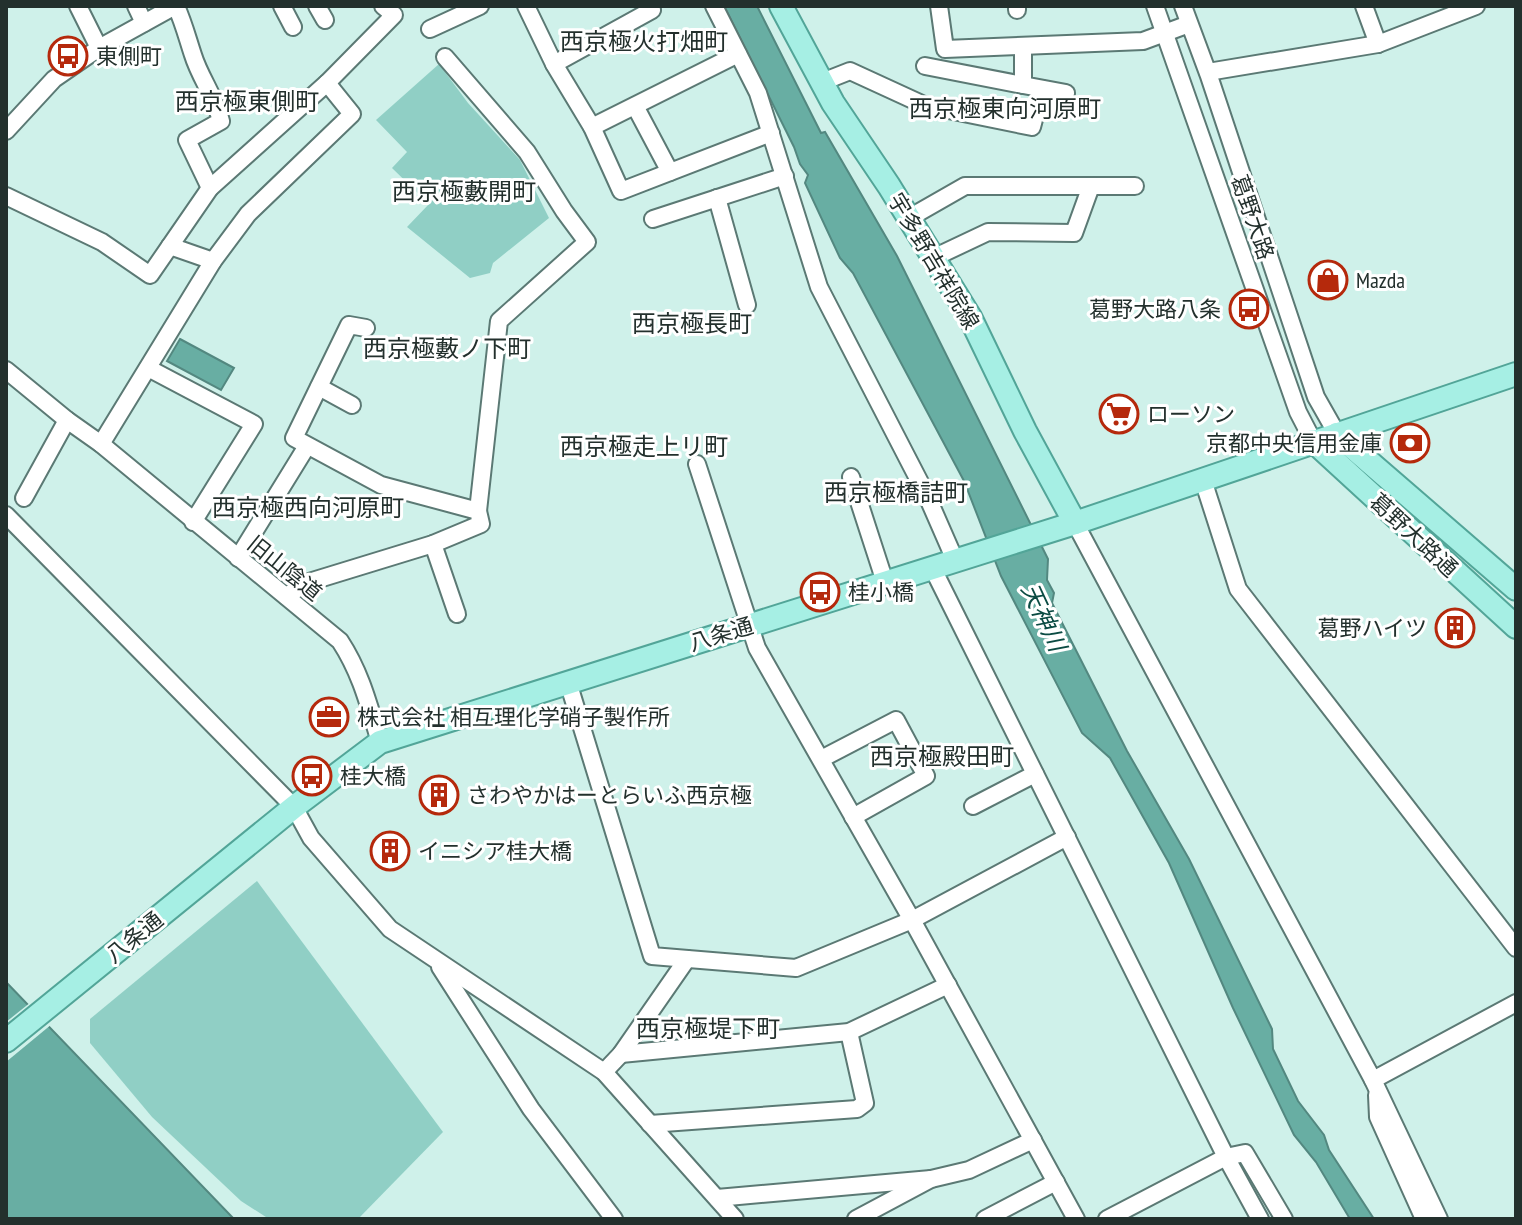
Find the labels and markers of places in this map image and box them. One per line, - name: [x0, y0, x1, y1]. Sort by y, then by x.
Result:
- bus stop icon: 東側町: [47, 35, 89, 77]
- place label: 東側町: [96, 42, 162, 70]
- shop icon: Mazda: [1307, 259, 1349, 301]
- place label: Mazda: [1356, 266, 1405, 294]
- bus stop icon: 葛野大路八条: [1228, 288, 1270, 330]
- place label: 葛野大路八条: [1089, 295, 1221, 323]
- supermarket icon: ローソン: [1098, 393, 1140, 435]
- place label: ローソン: [1147, 400, 1235, 428]
- bank icon: 京都中央信用金庫: [1389, 422, 1431, 464]
- place label: 京都中央信用金庫: [1206, 429, 1382, 457]
- bus stop icon: 桂小橋: [799, 571, 841, 613]
- place label: 桂小橋: [848, 578, 914, 606]
- building icon: 葛野ハイツ: [1434, 607, 1476, 649]
- place label: 葛野ハイツ: [1317, 614, 1427, 642]
- office icon: 株式会社 相互理化学硝子製作所: [308, 696, 350, 738]
- place label: 株式会社 相互理化学硝子製作所: [357, 703, 670, 731]
- bus stop icon: 桂大橋: [291, 755, 333, 797]
- place label: 桂大橋: [340, 762, 406, 790]
- building icon: さわやかはーとらいふ西京極: [418, 774, 460, 816]
- place label: さわやかはーとらいふ西京極: [467, 781, 752, 809]
- building icon: イニシア桂大橋: [369, 830, 411, 872]
- place label: イニシア桂大橋: [418, 837, 572, 865]

